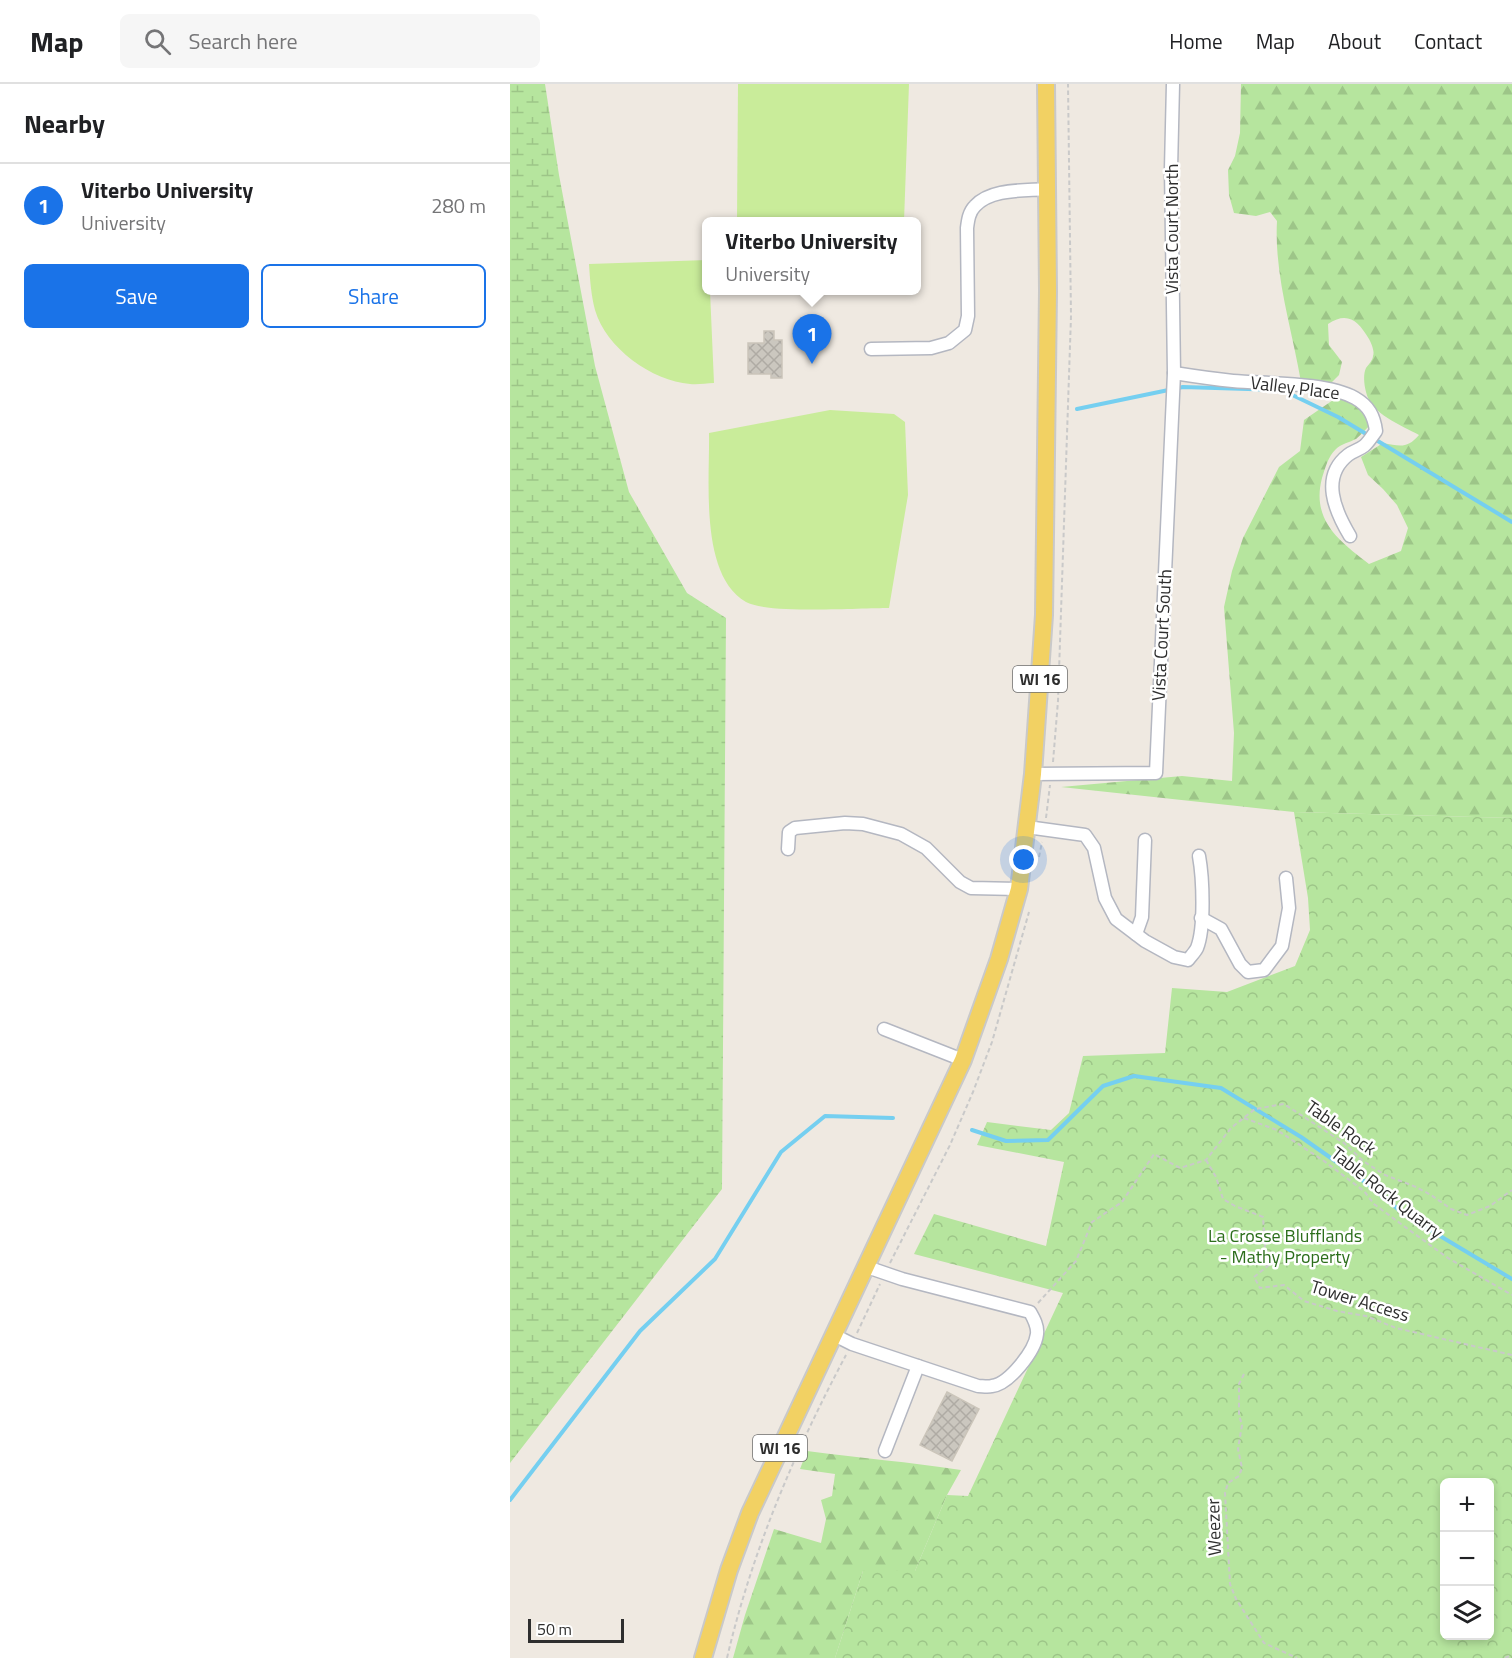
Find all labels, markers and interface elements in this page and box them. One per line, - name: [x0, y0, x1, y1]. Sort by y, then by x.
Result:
- search box: [120, 14, 540, 68]
- text: Map: [30, 20, 84, 63]
- text: Search here: [189, 24, 298, 58]
- icon: search: [141, 25, 174, 58]
- text: Home: [1169, 25, 1223, 57]
- text: Map: [1256, 25, 1295, 57]
- text: About: [1328, 25, 1381, 57]
- text: Contact: [1414, 25, 1482, 57]
- text: Nearby: [24, 104, 105, 143]
- street label: Vista Court North: [1158, 163, 1185, 295]
- text: Viterbo University: [81, 173, 253, 207]
- text: 1: [38, 190, 49, 221]
- text: 280 m: [431, 190, 486, 221]
- text: University: [81, 207, 166, 238]
- popup: [702, 217, 921, 295]
- text: Viterbo University: [725, 224, 898, 258]
- text: University: [725, 258, 810, 289]
- button: Save: [24, 264, 249, 328]
- button: Share: [261, 264, 486, 328]
- pin: 1: [792, 314, 832, 364]
- street label: Valley Place: [1249, 369, 1341, 406]
- street label: Vista Court South: [1145, 568, 1178, 702]
- road number: WI 16: [1013, 666, 1067, 692]
- your location: [1009, 845, 1038, 874]
- street label: Table Rock: [1301, 1093, 1382, 1162]
- street label: Table Rock Quarry: [1325, 1140, 1449, 1245]
- park label: La Crosse Blufflands - Mathy Property: [1208, 1222, 1362, 1270]
- street label: Tower Access: [1307, 1273, 1413, 1328]
- road number: WI 16: [753, 1435, 807, 1461]
- map controls: [1440, 1478, 1494, 1640]
- button: +: [1440, 1478, 1494, 1532]
- street label: Weezer: [1199, 1498, 1228, 1556]
- button: −: [1440, 1532, 1494, 1586]
- button: layers: [1440, 1586, 1494, 1640]
- scale bar: [528, 1616, 624, 1644]
- text: 50 m: [537, 1617, 572, 1641]

